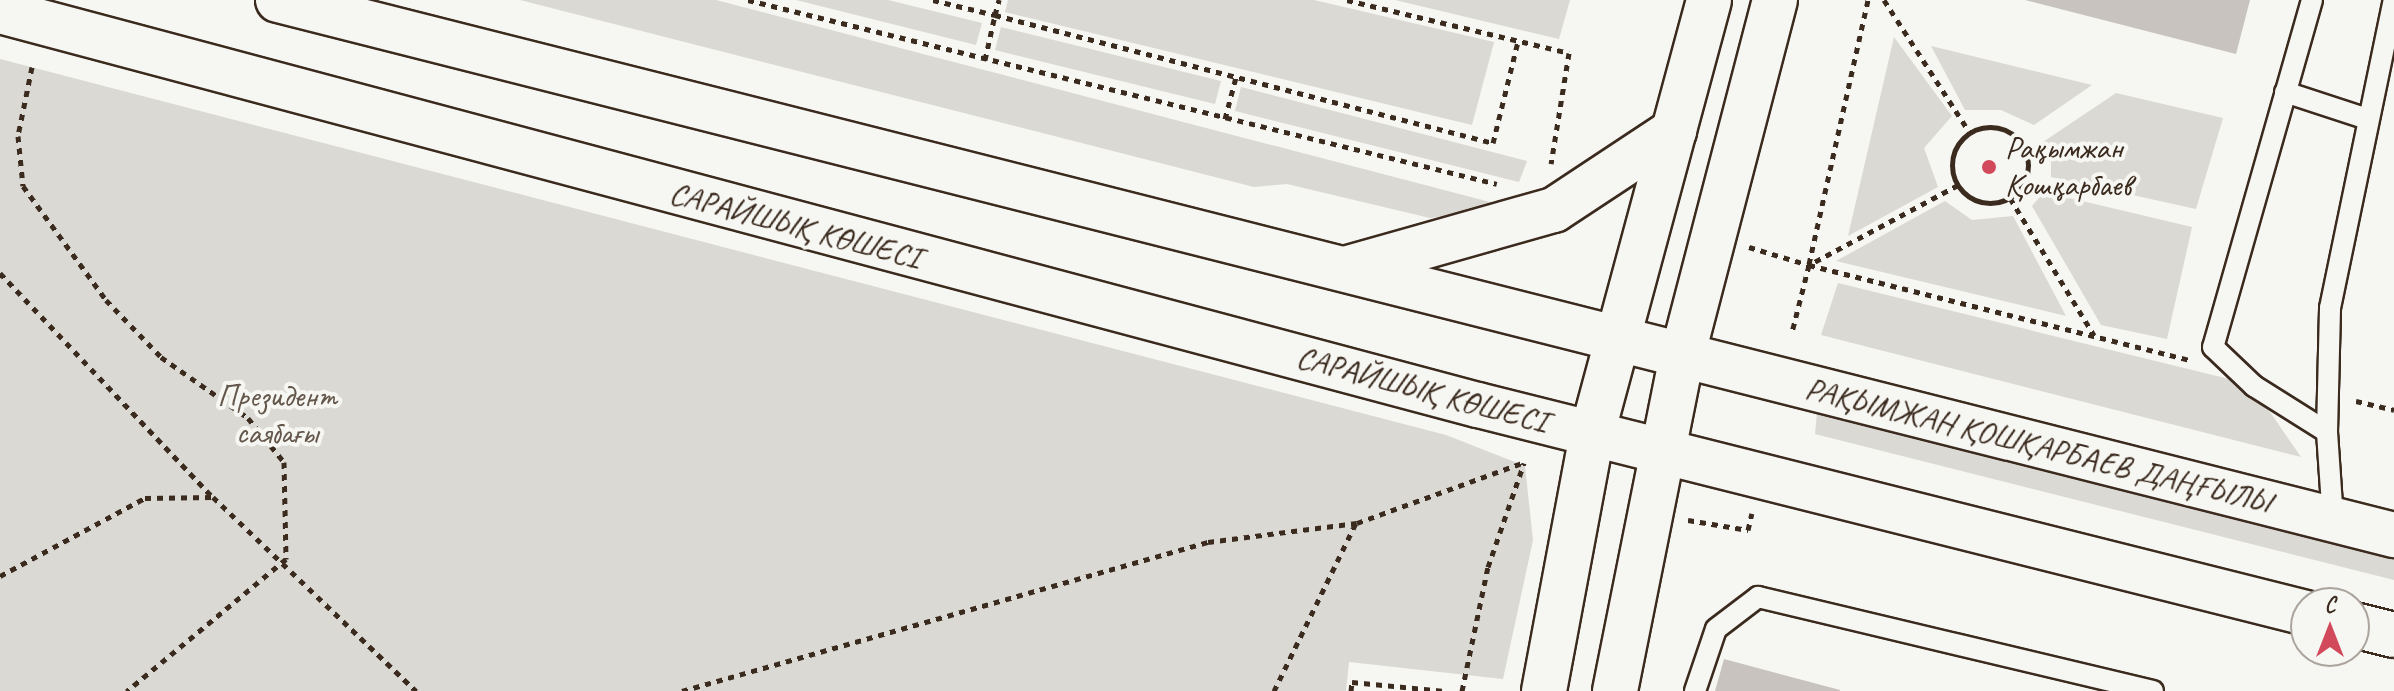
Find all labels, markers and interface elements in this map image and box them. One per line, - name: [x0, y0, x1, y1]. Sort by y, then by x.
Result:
- place label: Рақымжан Қошқарбаев: [2005, 130, 2131, 205]
- marker: Рақымжан Қошқарбаев: [1980, 158, 1998, 176]
- street label: САРАЙШЫҚ КӨШЕСІ: [665, 174, 925, 278]
- street label: САРАЙШЫҚ КӨШЕСІ: [1292, 338, 1552, 442]
- street label: РАҚЫМЖАН ҚОШҚАРБАЕВ ДАҢҒЫЛЫ: [1801, 370, 2275, 522]
- park label: Президент саябағы: [217, 378, 337, 453]
- north arrow: [2290, 587, 2370, 667]
- text: С: [2325, 591, 2335, 619]

